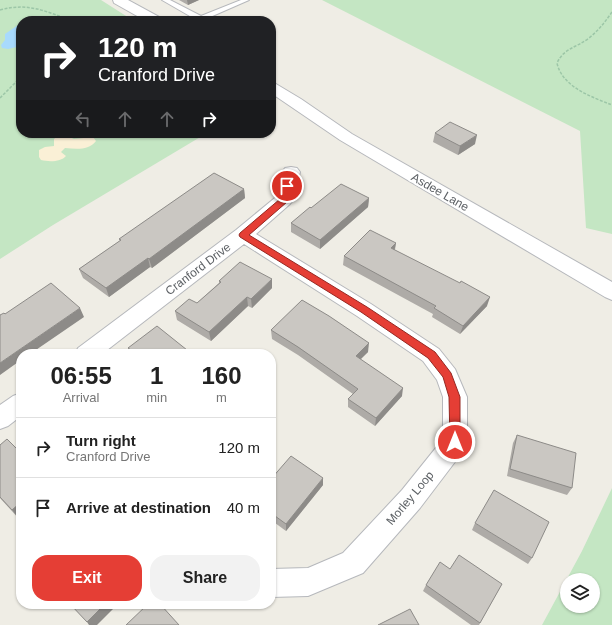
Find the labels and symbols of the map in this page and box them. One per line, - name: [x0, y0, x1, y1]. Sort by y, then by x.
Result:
- pin: [270, 169, 304, 203]
- street label: Asdee Lane: [409, 170, 472, 214]
- street label: Cranford Drive: [163, 240, 234, 298]
- position arrow: [434, 421, 476, 463]
- street label: Morley Loop: [383, 468, 437, 528]

